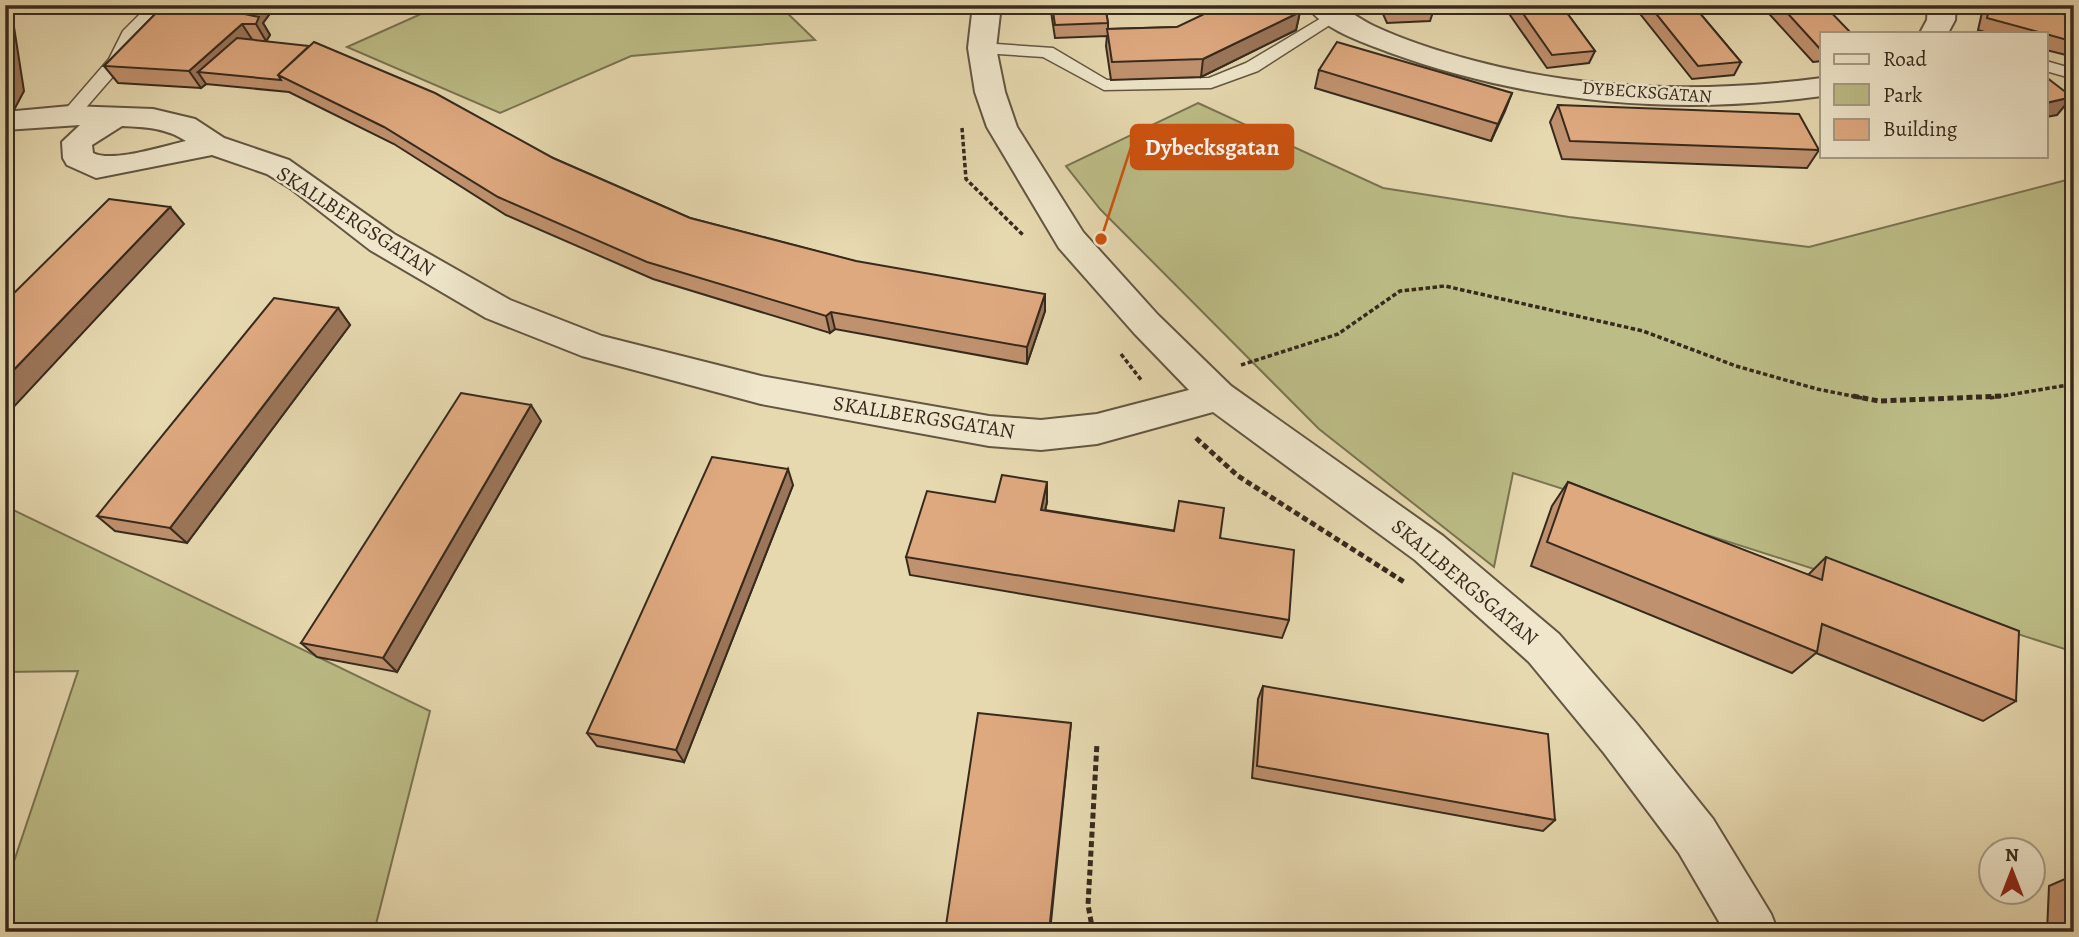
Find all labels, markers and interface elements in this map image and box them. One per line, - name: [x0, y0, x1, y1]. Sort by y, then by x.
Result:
- legend: [1820, 32, 2048, 158]
- text: Road: [1883, 45, 1927, 73]
- street label: DYBECKSGATAN: [1581, 75, 1713, 109]
- text: Park: [1883, 81, 1923, 109]
- text: Building: [1883, 115, 1958, 143]
- callout: Dybecksgatan: [1131, 125, 1293, 169]
- text: Dybecksgatan: [1145, 132, 1279, 163]
- street label: SKALLBERGSGATAN: [271, 159, 441, 283]
- street label: SKALLBERGSGATAN: [831, 389, 1017, 445]
- street label: SKALLBERGSGATAN: [1386, 512, 1544, 652]
- north arrow: [1978, 836, 2048, 906]
- text: N: [2005, 842, 2019, 868]

